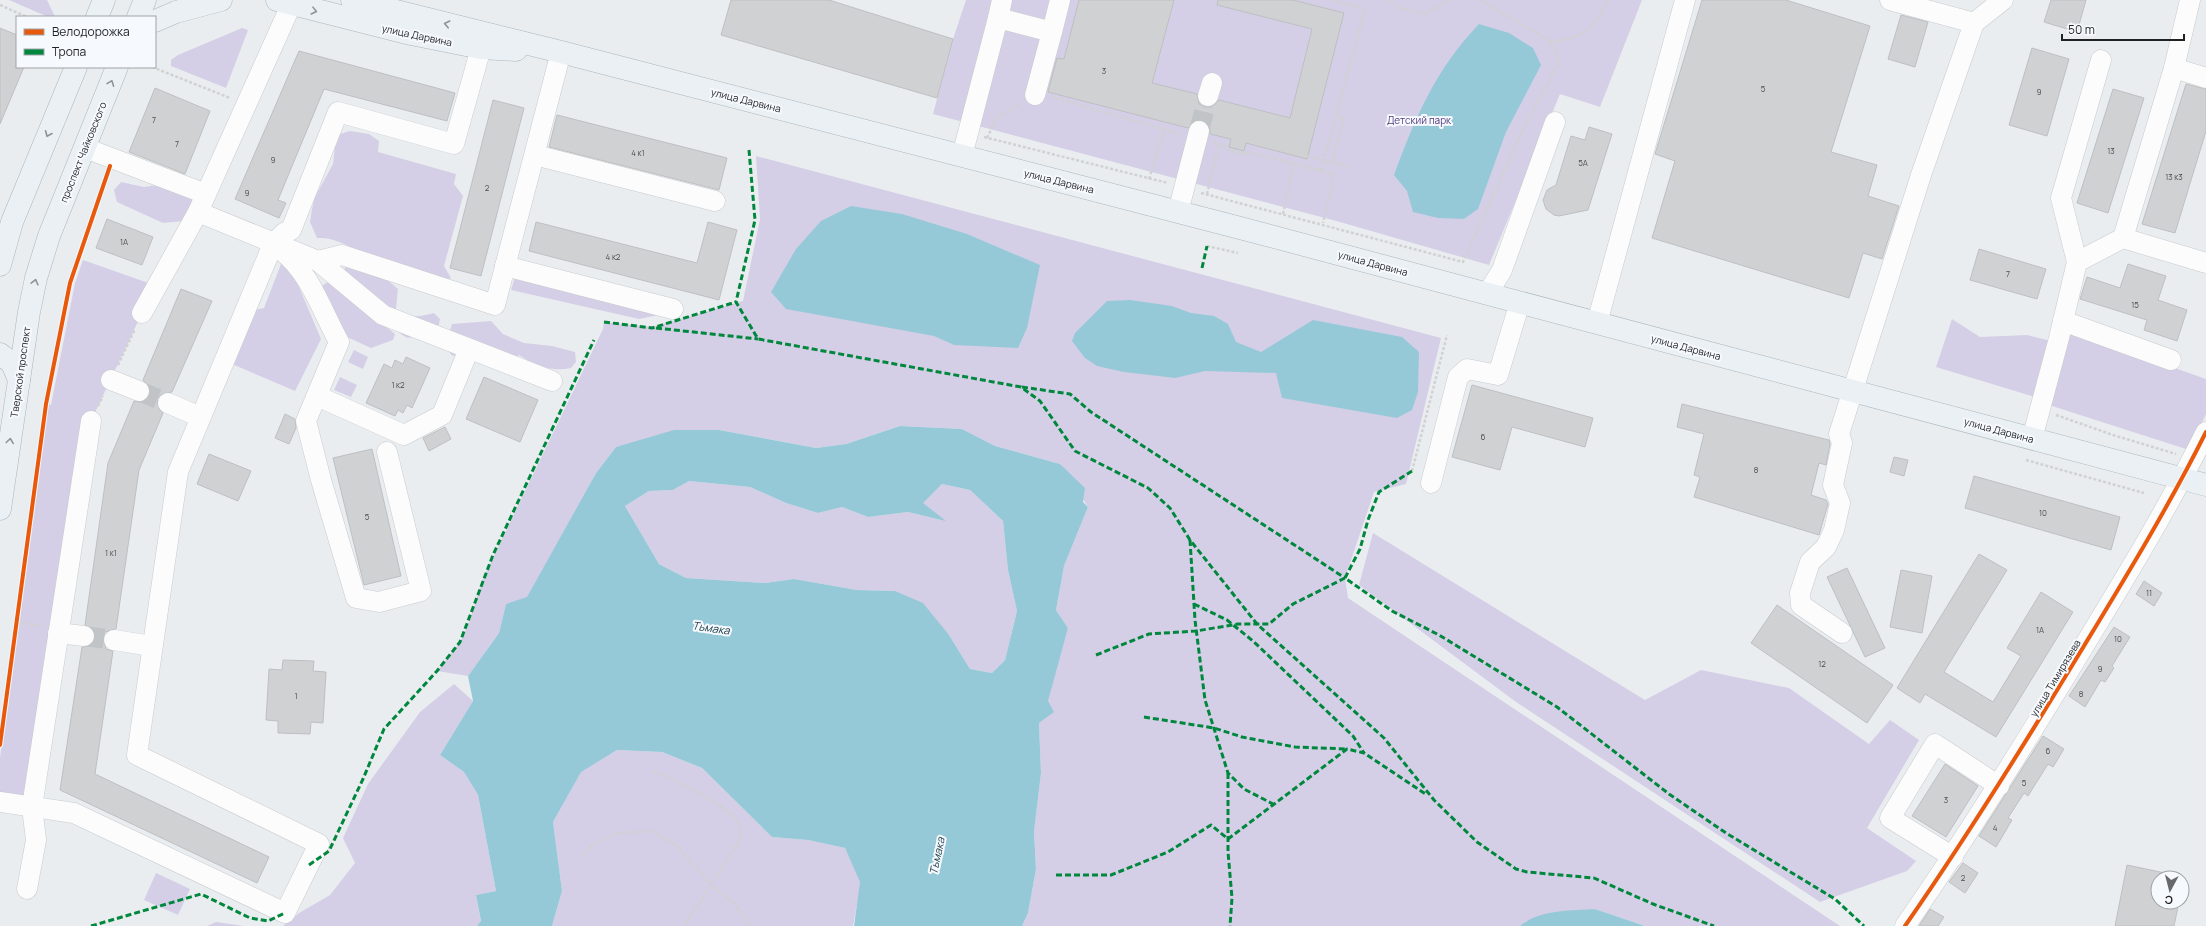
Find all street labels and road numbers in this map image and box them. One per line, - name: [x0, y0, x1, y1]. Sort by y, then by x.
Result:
- street label: улица Дарвина: [381, 21, 453, 49]
- street label: улица Дарвина: [710, 85, 782, 115]
- street label: проспект Чайковского: [56, 100, 110, 204]
- street label: улица Дарвина: [1023, 166, 1095, 196]
- street label: улица Дарвина: [1337, 247, 1409, 279]
- street label: Тверской проспект: [7, 326, 33, 418]
- street label: улица Дарвина: [1650, 331, 1722, 363]
- street label: улица Дарвина: [1963, 414, 2035, 446]
- street label: улица Тимирязева: [2026, 637, 2084, 719]

